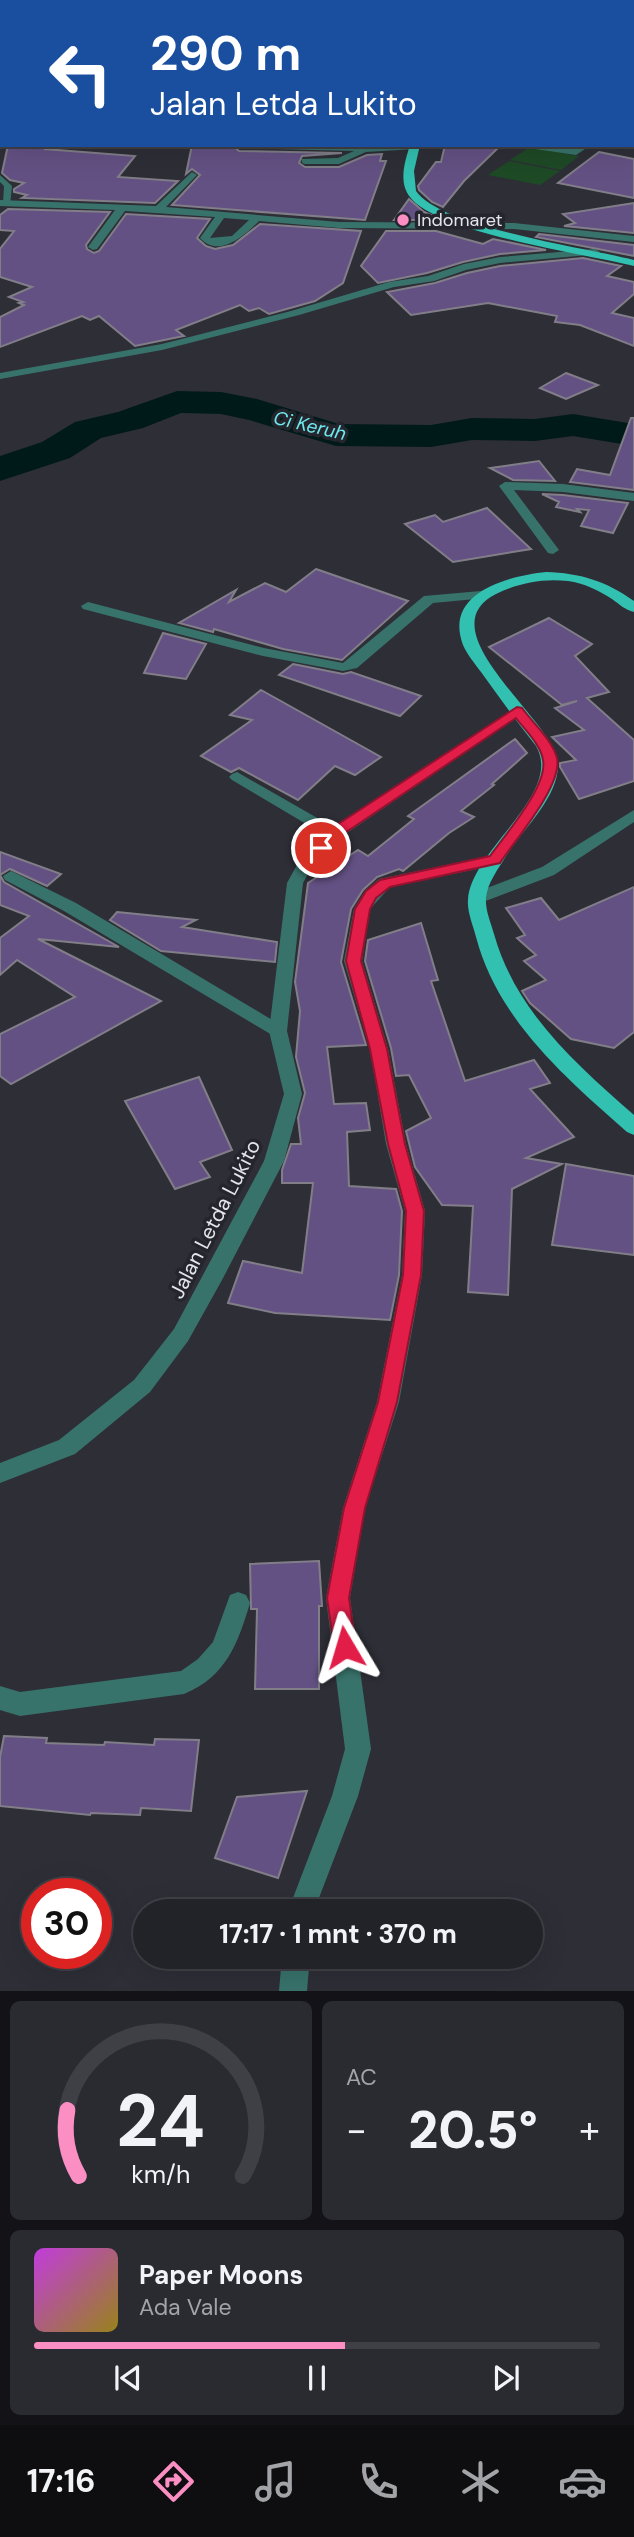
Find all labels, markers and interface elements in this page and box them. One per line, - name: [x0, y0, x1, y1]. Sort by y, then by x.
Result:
- text: 290 m: [150, 21, 301, 85]
- icon: left: [35, 28, 126, 119]
- text: Jalan Letda Lukito: [150, 83, 417, 125]
- place label: Indomaret: [417, 208, 503, 232]
- marker: Indomaret: [395, 212, 411, 228]
- water label: Ci Keruh: [271, 405, 349, 446]
- pin: [291, 818, 351, 878]
- icon: arrive: [302, 829, 340, 867]
- street label: Jalan Letda Lukito: [163, 1135, 267, 1303]
- position arrow: [308, 1610, 382, 1684]
- speed limit sign: 30: [21, 1878, 112, 1969]
- text: 17:17 · 1 mnt · 370 m: [219, 1917, 457, 1951]
- text: AC: [346, 2062, 377, 2092]
- text: 24: [117, 2075, 205, 2170]
- text: 20.5°: [408, 2096, 538, 2164]
- text: −: [346, 2105, 367, 2155]
- text: +: [579, 2105, 600, 2155]
- text: km/h: [131, 2158, 191, 2191]
- text: Paper Moons: [139, 2258, 303, 2292]
- text: Ada Vale: [139, 2292, 232, 2322]
- icon: previous: [109, 2359, 147, 2397]
- icon: pause: [298, 2359, 336, 2397]
- icon: next: [487, 2359, 525, 2397]
- icon: directions: [149, 2457, 198, 2506]
- icon: music: [251, 2457, 300, 2506]
- icon: phone: [354, 2457, 403, 2506]
- icon: climate: [456, 2457, 505, 2506]
- icon: car: [558, 2457, 607, 2506]
- text: 17:16: [27, 2460, 96, 2502]

